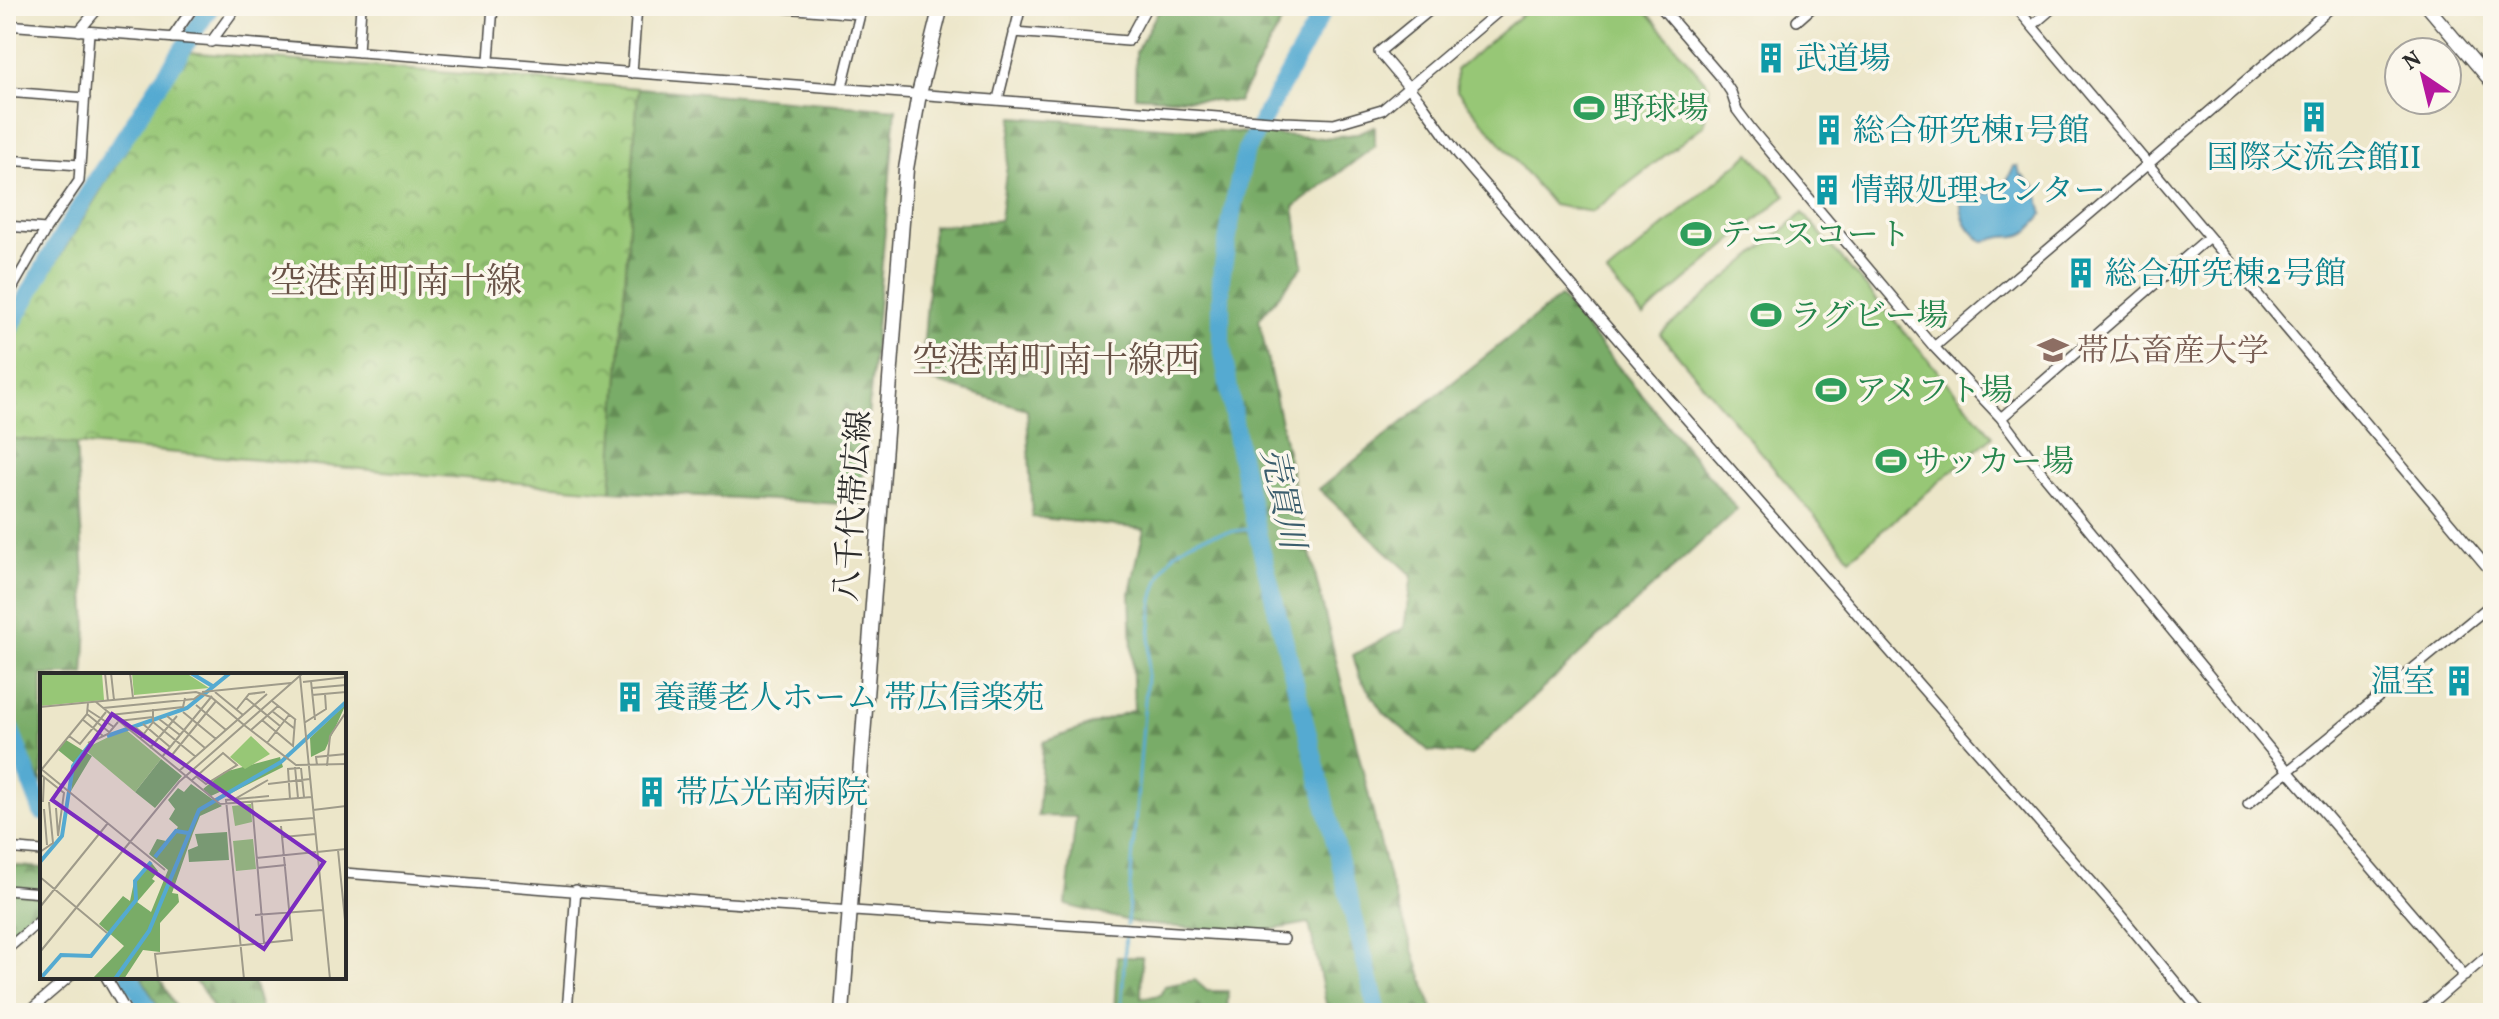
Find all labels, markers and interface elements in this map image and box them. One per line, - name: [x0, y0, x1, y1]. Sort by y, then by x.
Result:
- north arrow: [2383, 36, 2463, 116]
- place label: 武道場: [1795, 39, 1891, 83]
- building icon: 武道場: [1754, 41, 1788, 75]
- text: N: [2398, 44, 2428, 79]
- place label: 野球場: [1613, 89, 1709, 133]
- sports icon: 野球場: [1572, 91, 1606, 125]
- building icon: 国際交流会館II: [2297, 100, 2331, 134]
- place label: 総合研究棟1号館: [1853, 111, 2089, 155]
- building icon: 総合研究棟1号館: [1812, 113, 1846, 147]
- place label: 国際交流会館II: [2207, 138, 2421, 182]
- place label: 情報処理センター: [1851, 171, 2106, 215]
- building icon: 情報処理センター: [1810, 173, 1844, 207]
- place label: テニスコート: [1720, 215, 1911, 259]
- sports icon: テニスコート: [1679, 217, 1713, 251]
- place label: 総合研究棟2号館: [2105, 254, 2346, 298]
- building icon: 総合研究棟2号館: [2064, 256, 2098, 290]
- district label: 空港南町南十線: [270, 259, 522, 309]
- place label: ラグビー場: [1790, 296, 1949, 340]
- sports icon: ラグビー場: [1749, 298, 1783, 332]
- place label: 帯広畜産大学: [2077, 331, 2269, 375]
- school or university icon: 帯広畜産大学: [2036, 333, 2070, 367]
- district label: 空港南町南十線西: [912, 338, 1200, 388]
- place label: アメフト場: [1855, 371, 2013, 415]
- sports icon: アメフト場: [1814, 373, 1848, 407]
- street label: 八千代帯広線: [826, 409, 884, 604]
- place label: サッカー場: [1915, 442, 2074, 486]
- water label: 売買川: [1247, 444, 1315, 557]
- sports icon: サッカー場: [1874, 444, 1908, 478]
- place label: 温室: [2371, 662, 2435, 706]
- building icon: 温室: [2442, 664, 2476, 698]
- inset map: [40, 673, 346, 979]
- place label: 養護老人ホーム 帯広信楽苑: [654, 678, 1044, 722]
- building icon: 養護老人ホーム 帯広信楽苑: [613, 680, 647, 714]
- place label: 帯広光南病院: [676, 773, 868, 817]
- building icon: 帯広光南病院: [635, 775, 669, 809]

